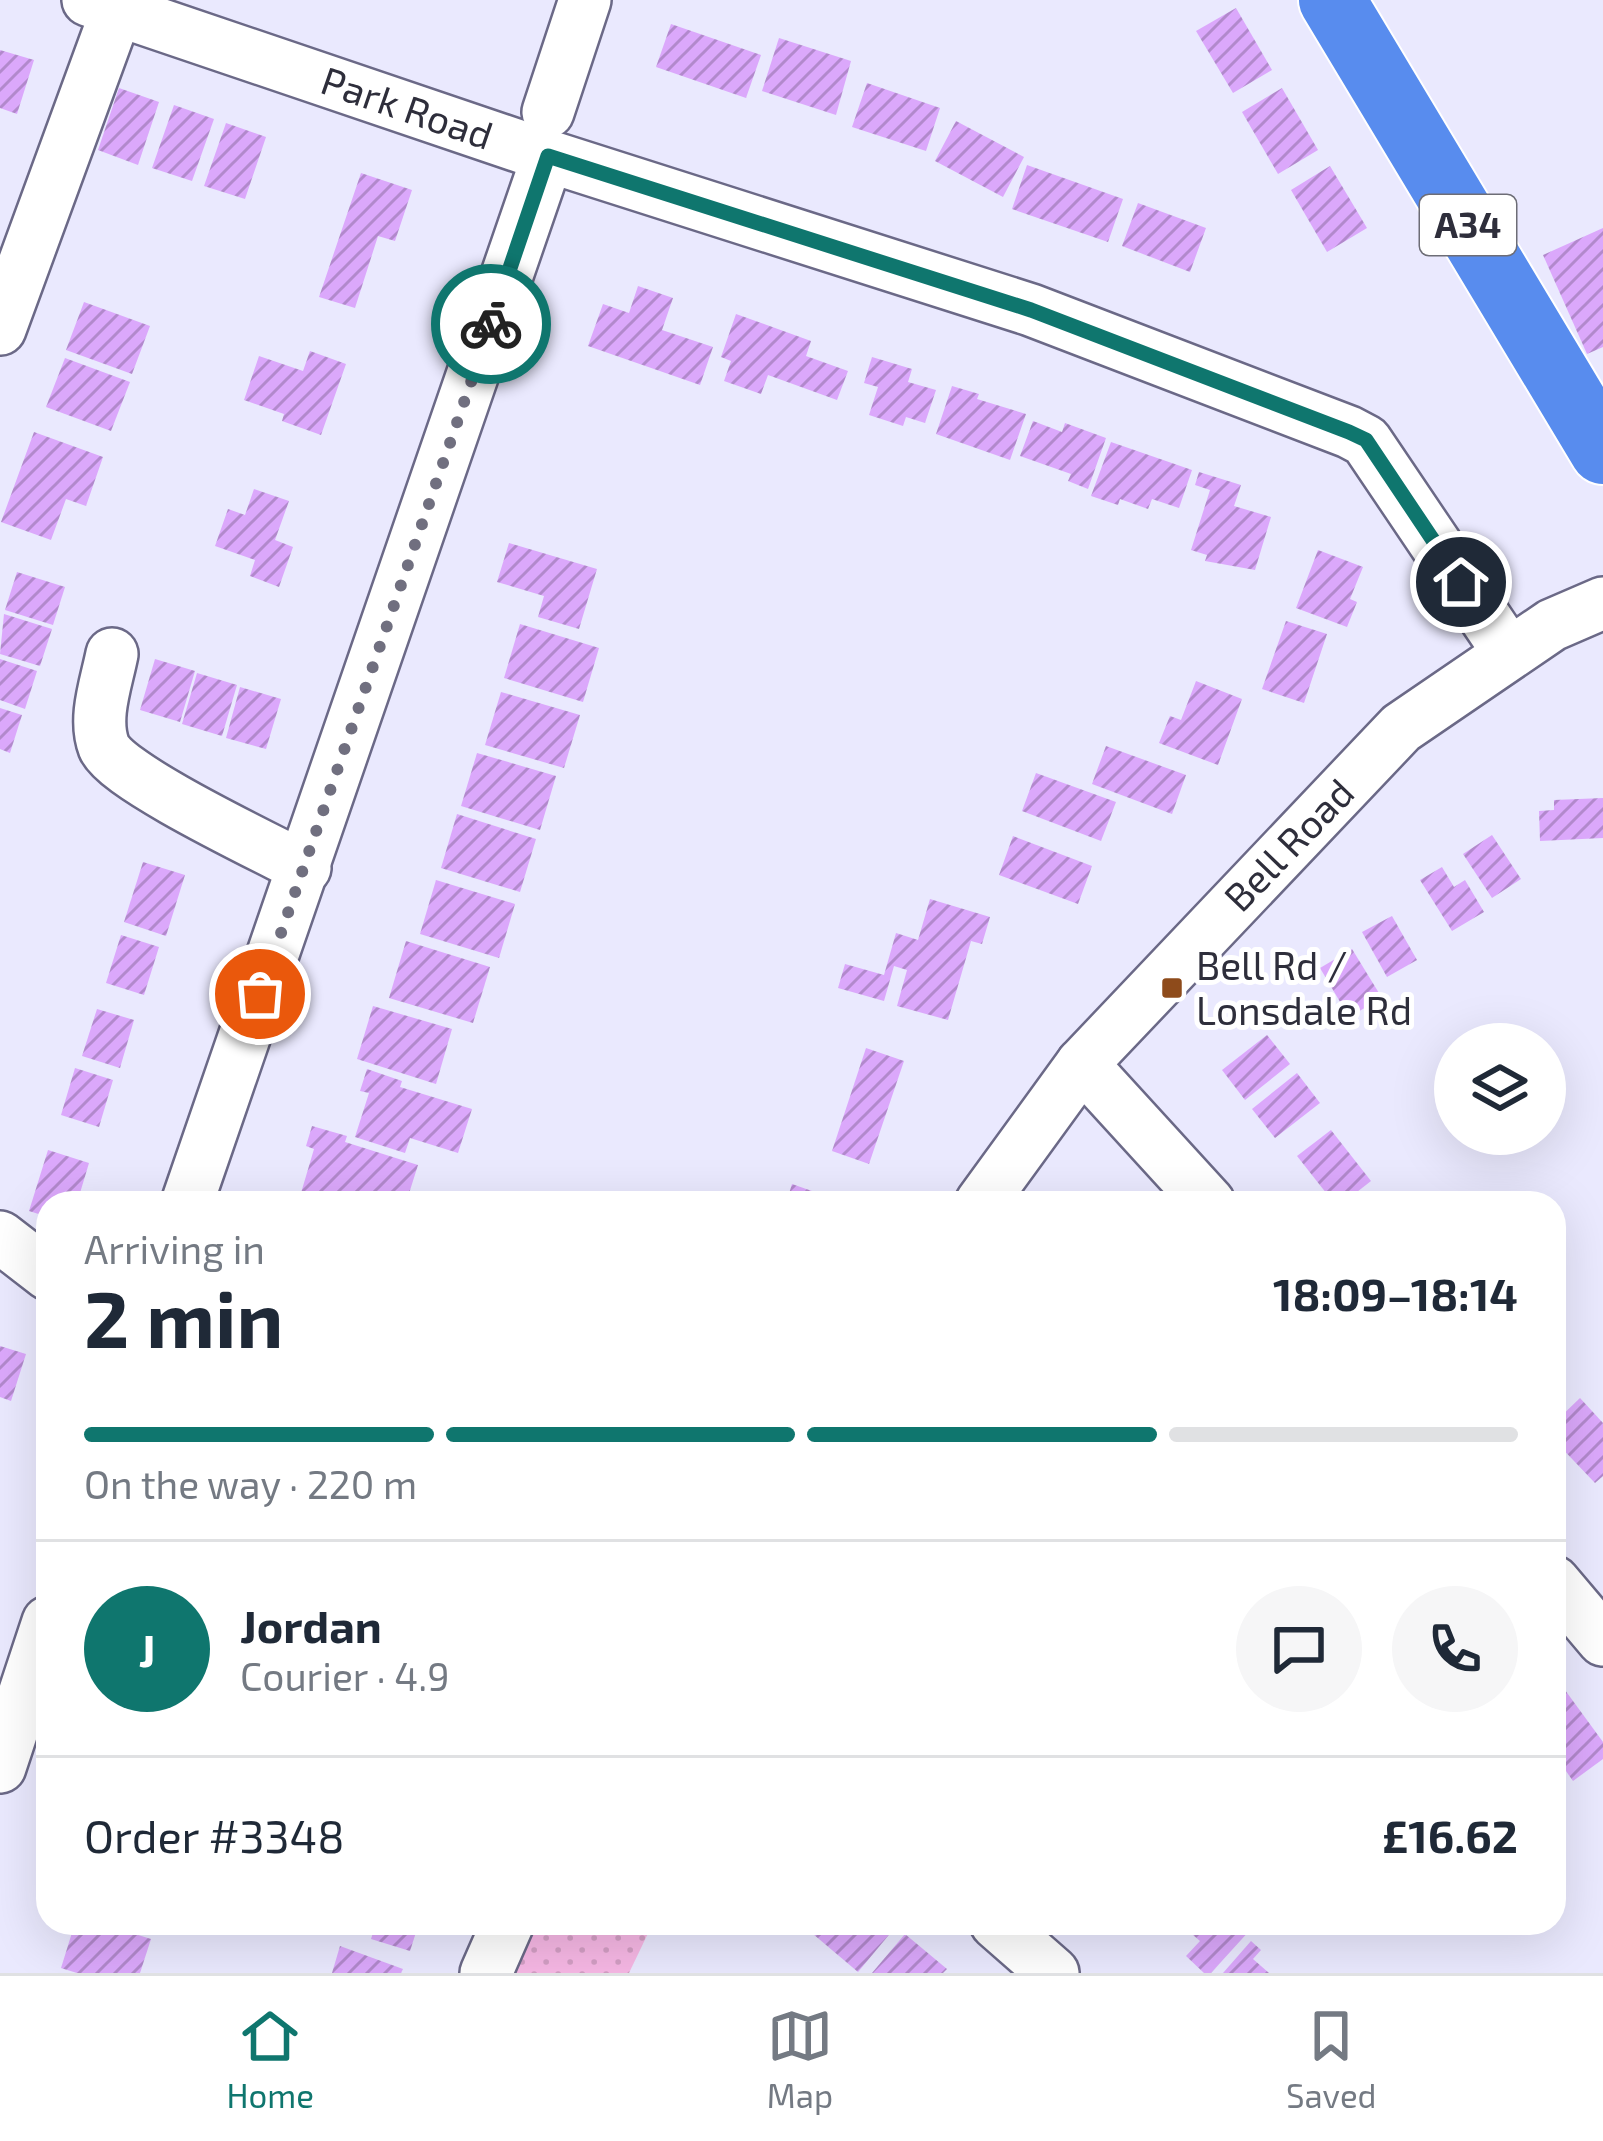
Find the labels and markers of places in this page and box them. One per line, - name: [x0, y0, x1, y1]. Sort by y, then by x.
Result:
- pin: [1410, 531, 1512, 633]
- place label: Bell Rd / Lonsdale Rd: [1196, 941, 1412, 1033]
- pin: [209, 943, 311, 1045]
- marker: Bell Rd / Lonsdale Rd: [1159, 975, 1185, 1001]

